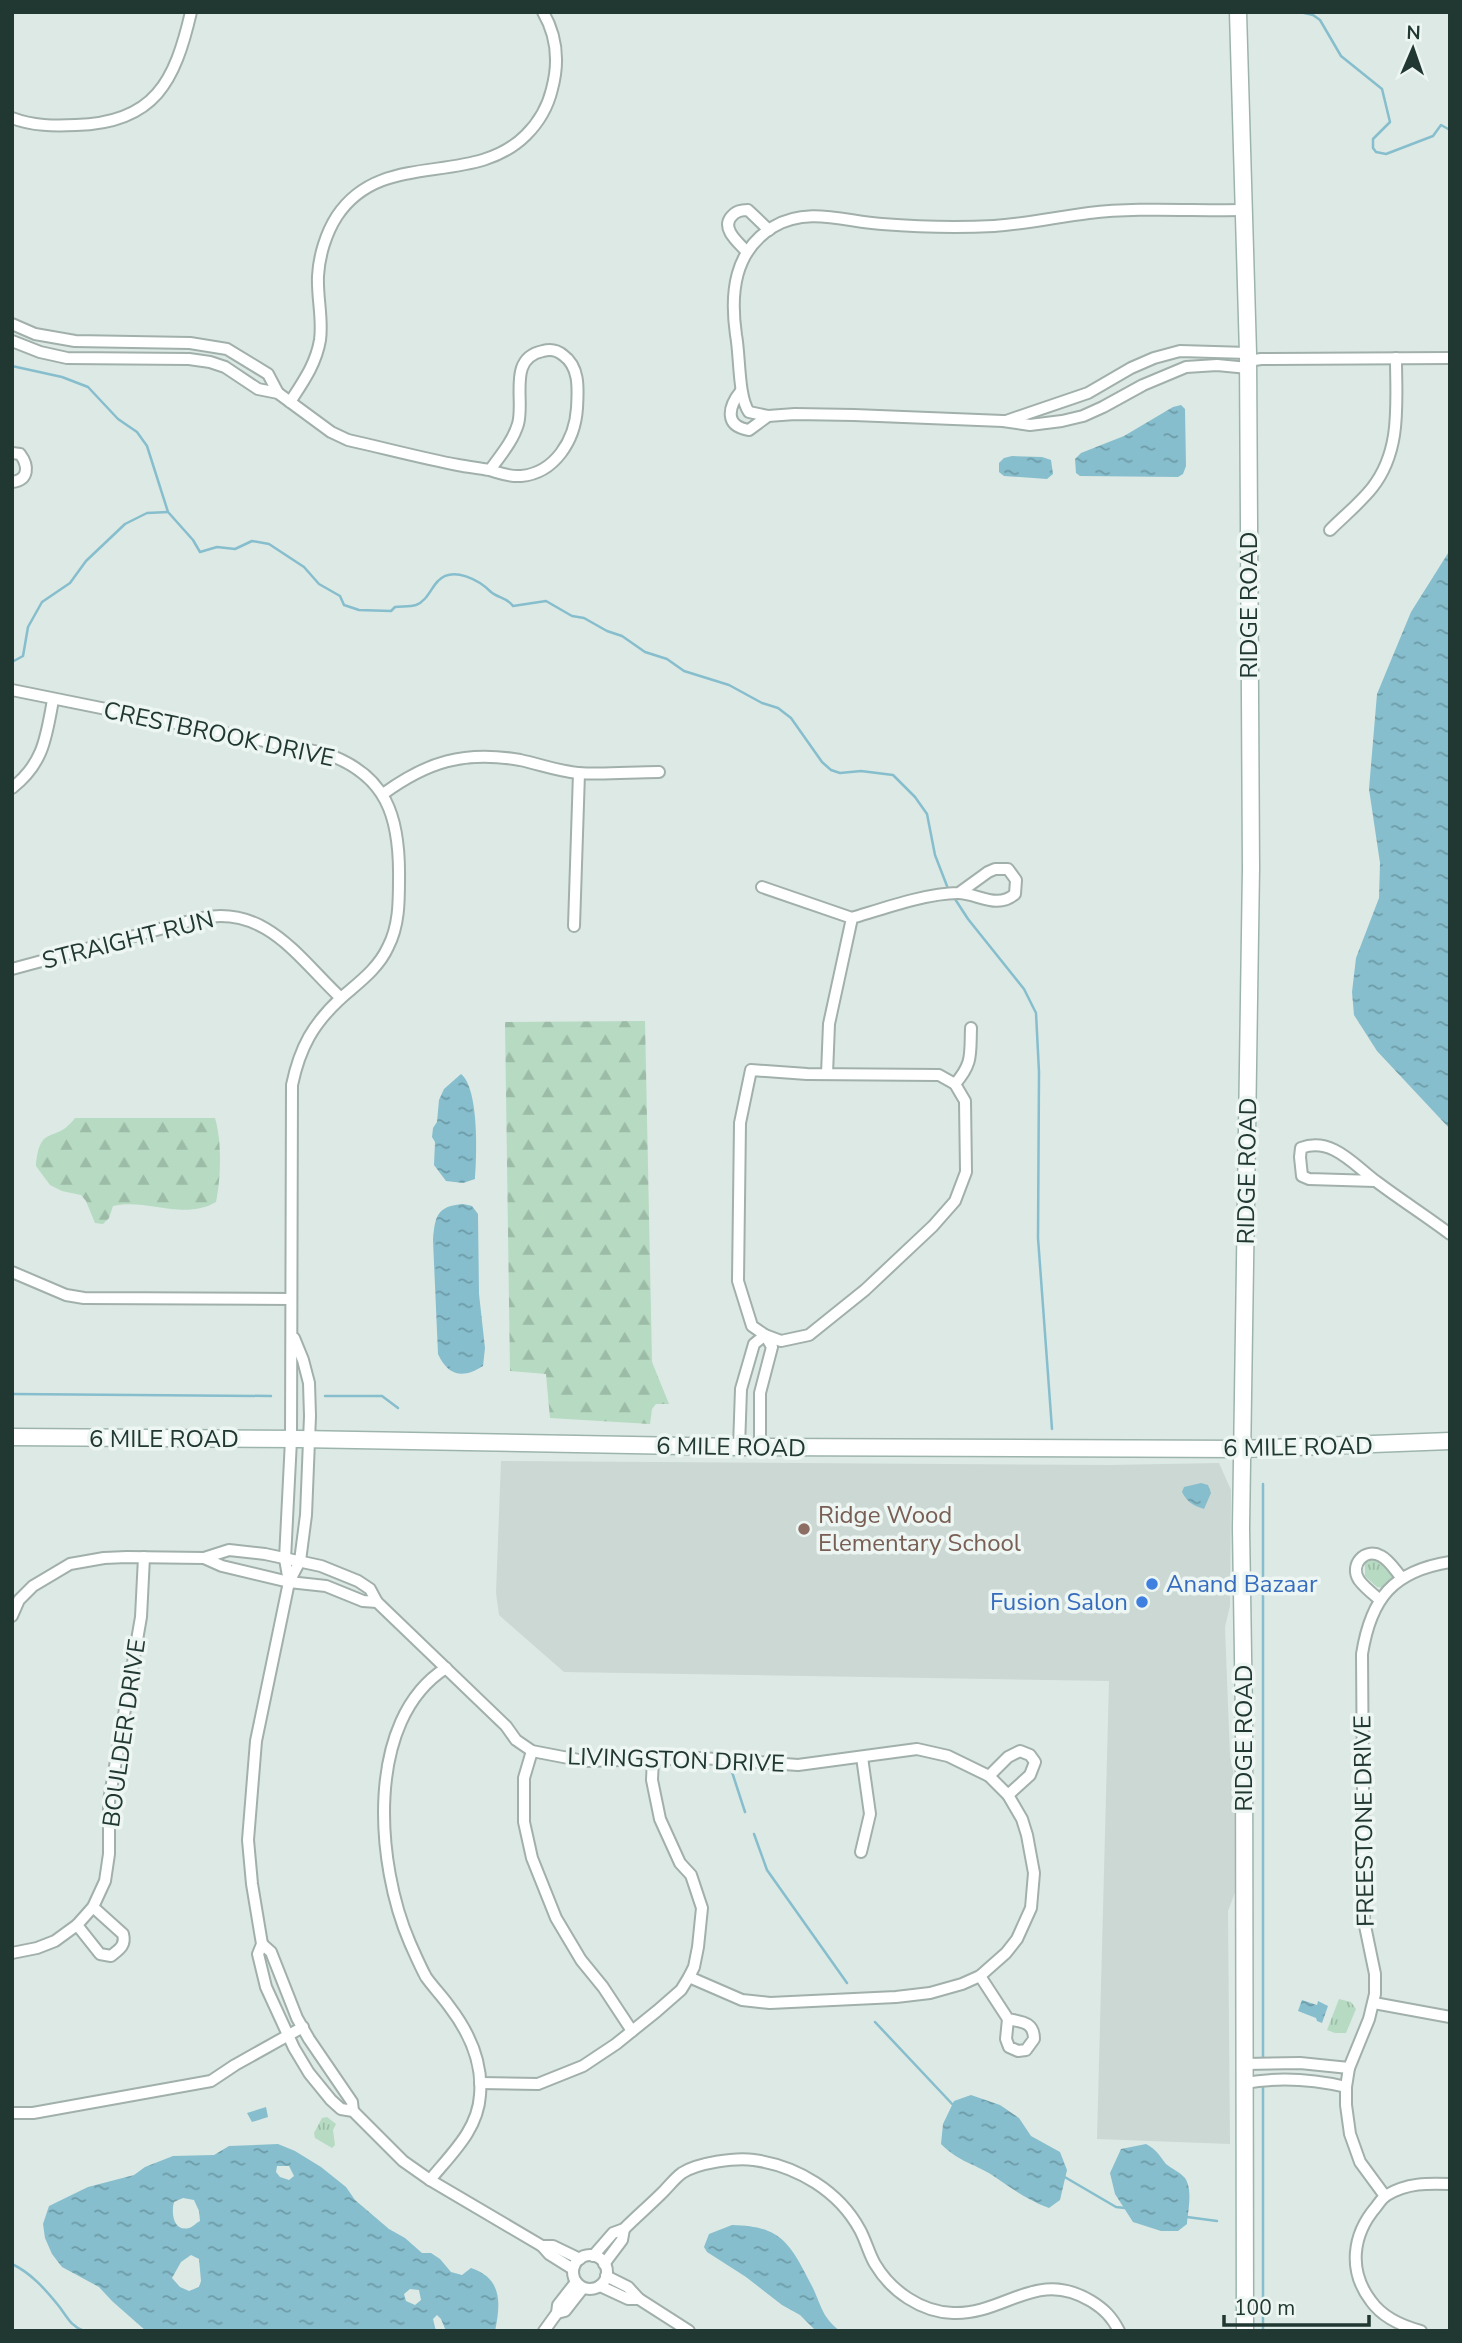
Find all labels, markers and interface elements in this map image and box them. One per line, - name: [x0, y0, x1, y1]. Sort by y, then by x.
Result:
- north arrow: [1378, 14, 1448, 84]
- text: N: [1406, 20, 1421, 46]
- street label: RIDGE ROAD: [1233, 532, 1265, 678]
- street label: CRESTBROOK DRIVE: [100, 694, 338, 774]
- street label: STRAIGHT RUN: [39, 903, 217, 977]
- street label: RIDGE ROAD: [1230, 1097, 1264, 1245]
- street label: 6 MILE ROAD: [89, 1423, 239, 1455]
- street label: 6 MILE ROAD: [656, 1430, 806, 1464]
- street label: 6 MILE ROAD: [1223, 1430, 1373, 1464]
- place label: Ridge Wood Elementary School: [818, 1499, 1021, 1559]
- marker: Ridge Wood Elementary School: [796, 1521, 812, 1537]
- place label: Anand Bazaar: [1166, 1568, 1318, 1600]
- marker: Anand Bazaar: [1144, 1576, 1160, 1592]
- place label: Fusion Salon: [990, 1586, 1128, 1618]
- marker: Fusion Salon: [1134, 1594, 1150, 1610]
- street label: BOULDER DRIVE: [95, 1637, 153, 1829]
- street label: RIDGE ROAD: [1228, 1665, 1260, 1811]
- street label: FREESTONE DRIVE: [1346, 1715, 1382, 1927]
- street label: LIVINGSTON DRIVE: [567, 1740, 785, 1780]
- scale bar: [1224, 2284, 1369, 2328]
- text: 100 m: [1234, 2294, 1295, 2322]

